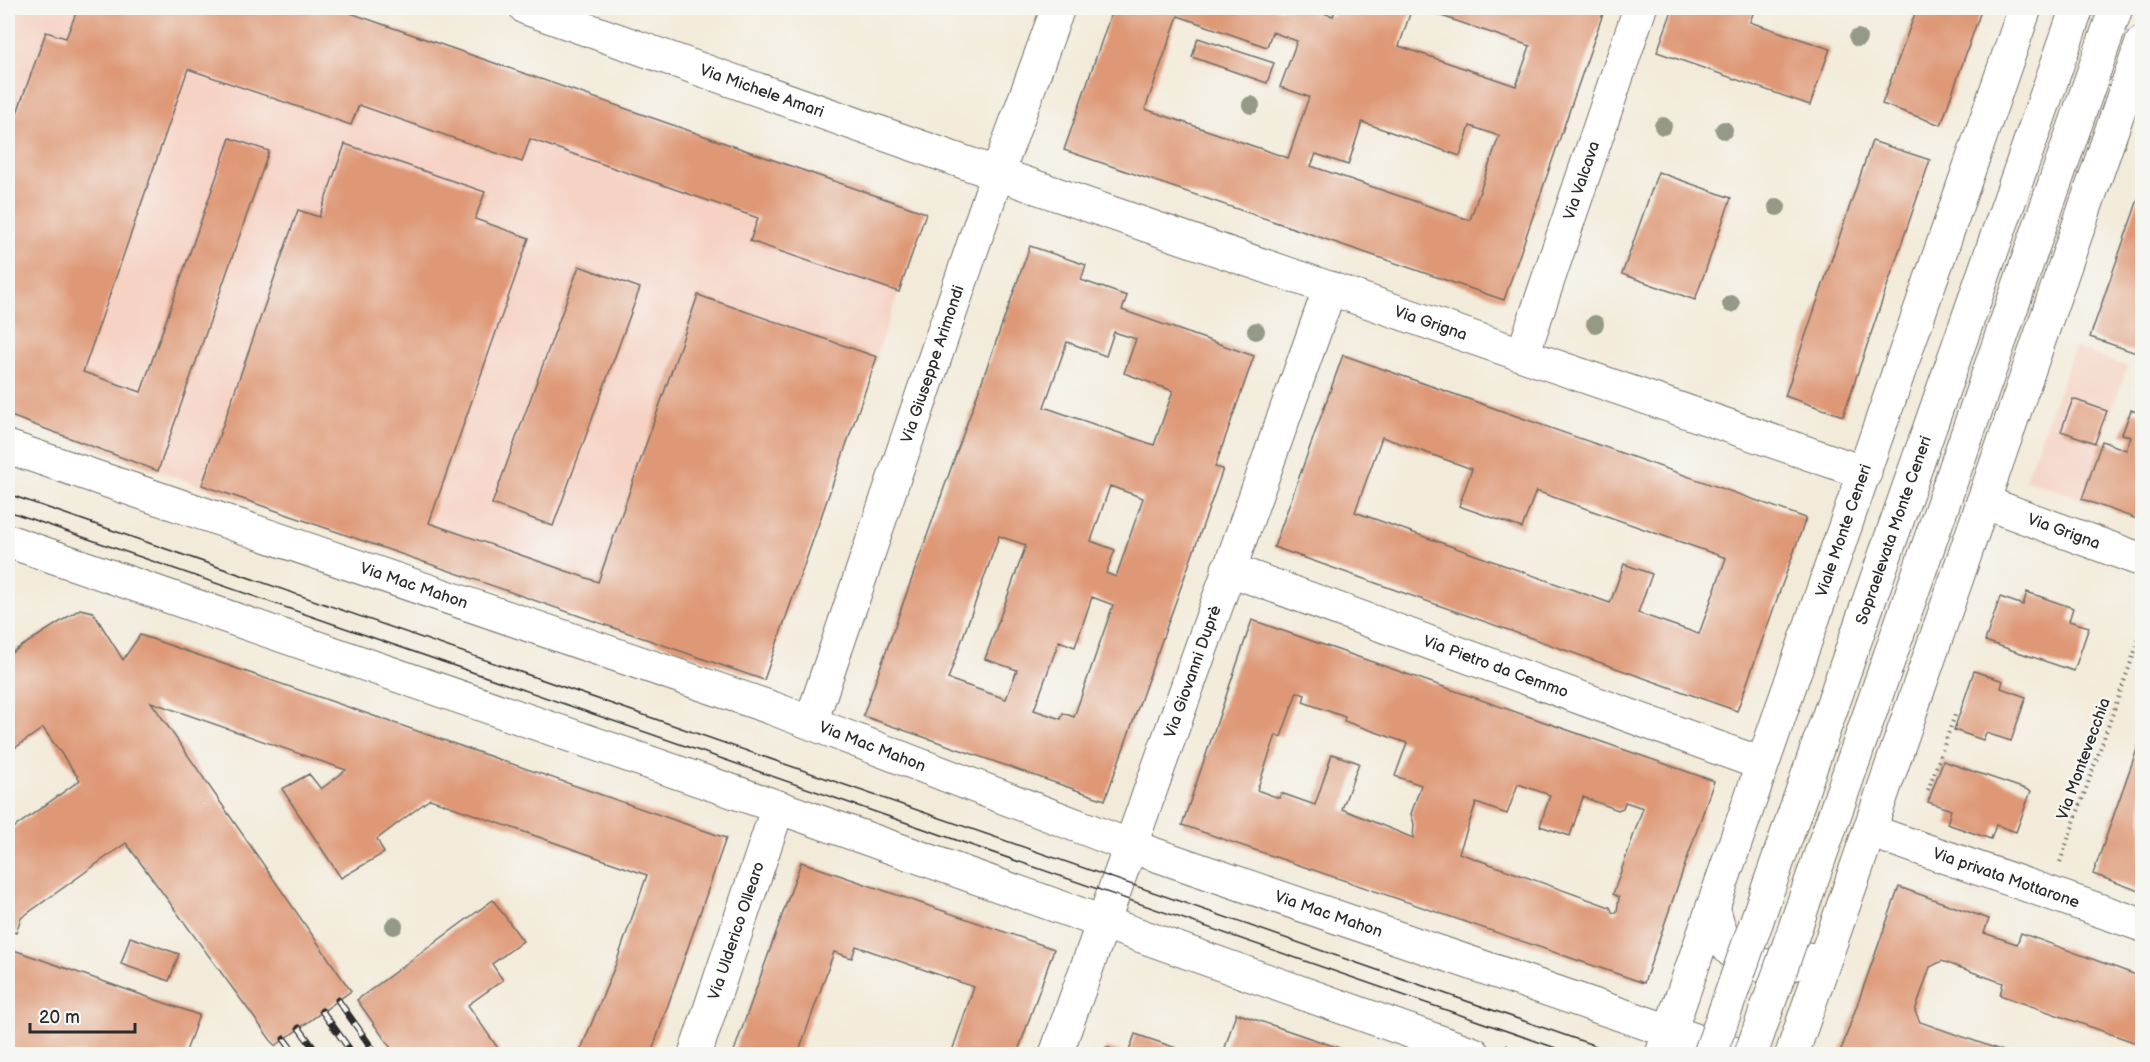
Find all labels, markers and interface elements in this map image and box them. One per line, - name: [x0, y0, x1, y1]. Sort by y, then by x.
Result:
- street label: Via Michele Amari: [697, 60, 826, 122]
- street label: Via Valcava: [1560, 139, 1604, 222]
- street label: Via Giuseppe Arimondi: [897, 283, 968, 445]
- street label: Via Grigna: [1392, 302, 1470, 345]
- street label: Sopraelevata Monte Ceneri: [1852, 433, 1936, 627]
- street label: Viale Monte Ceneri: [1812, 462, 1875, 599]
- street label: Via Grigna: [2025, 510, 2103, 553]
- street label: Via Mac Mahon: [358, 558, 470, 613]
- street label: Via Giovanni Duprè: [1160, 603, 1225, 741]
- street label: Via Pietro da Cemmo: [1421, 632, 1571, 702]
- street label: Via Montevecchia: [2053, 695, 2115, 823]
- street label: Via Mac Mahon: [816, 718, 928, 776]
- street label: Via privata Mottarone: [1930, 844, 2082, 912]
- street label: Via Ulderico Ollearo: [704, 859, 768, 1002]
- street label: Via Mac Mahon: [1272, 887, 1385, 941]
- scale bar: [30, 996, 135, 1034]
- text: 20 m: [39, 1007, 80, 1028]

